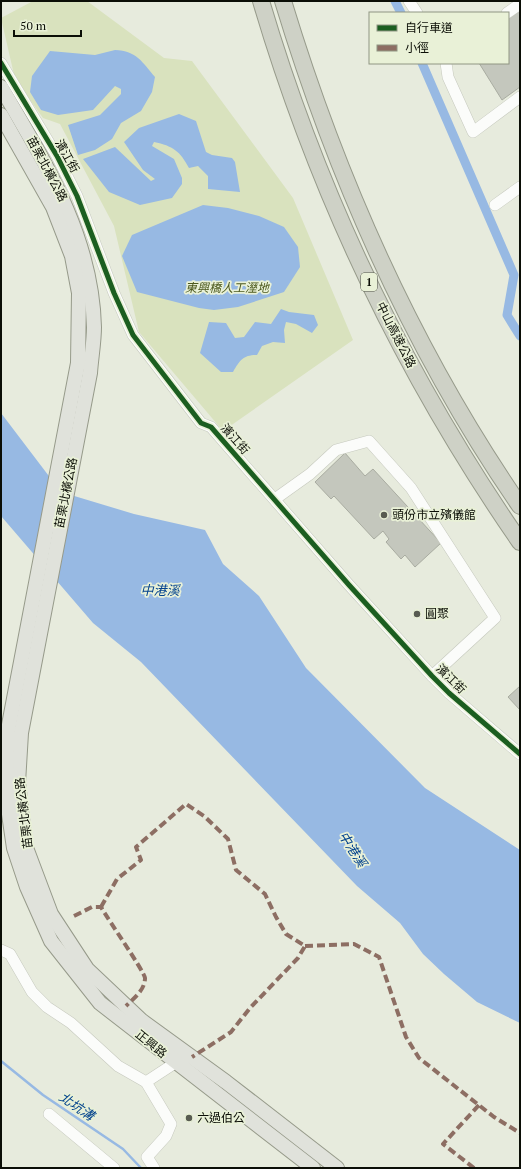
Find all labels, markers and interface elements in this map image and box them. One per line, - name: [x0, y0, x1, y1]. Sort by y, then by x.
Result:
- scale bar: [14, 12, 81, 38]
- legend: [369, 12, 509, 64]
- text: 50 m: [20, 18, 47, 33]
- text: 自行車道: [405, 20, 453, 35]
- text: 小徑: [405, 40, 429, 55]
- street label: 苗栗北橫公路: [24, 133, 71, 204]
- street label: 濱江街: [52, 136, 83, 175]
- road number: 1: [361, 273, 377, 291]
- park label: 東興橋人工溼地: [185, 280, 270, 295]
- street label: 中山高速公路: [373, 299, 419, 370]
- street label: 濱江街: [218, 420, 253, 457]
- street label: 苗栗北橫公路: [51, 456, 80, 530]
- place label: 頭份市立殯儀館: [392, 507, 476, 522]
- marker: 頭份市立殯儀館: [379, 510, 389, 520]
- water label: 中港溪: [140, 581, 181, 599]
- place label: 圓聚: [425, 606, 449, 621]
- marker: 圓聚: [412, 609, 422, 619]
- street label: 濱江街: [433, 661, 470, 697]
- street label: 苗栗北橫公路: [12, 776, 35, 850]
- water label: 中港溪: [335, 828, 372, 872]
- street label: 正興路: [133, 1026, 170, 1061]
- water label: 北坑溝: [56, 1088, 100, 1125]
- place label: 六過伯公: [197, 1110, 245, 1125]
- marker: 六過伯公: [184, 1113, 194, 1123]

